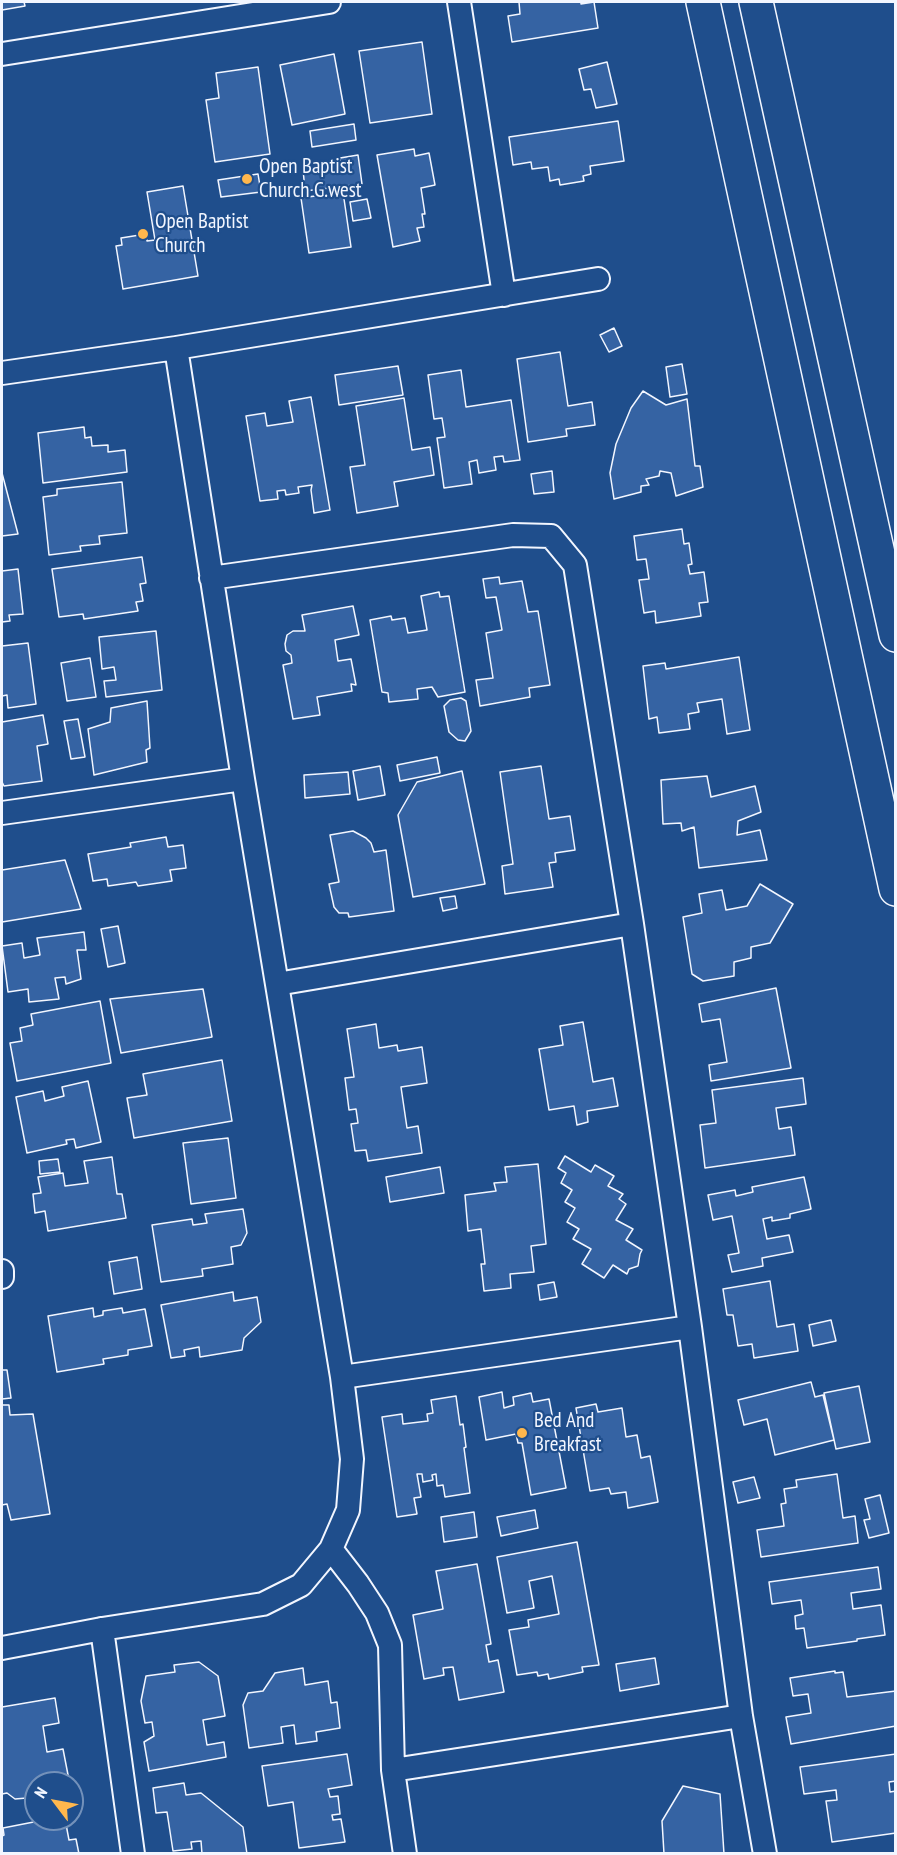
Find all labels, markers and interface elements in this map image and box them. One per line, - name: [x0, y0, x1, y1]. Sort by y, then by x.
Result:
- place label: Open Baptist Church G.west: [259, 154, 362, 204]
- marker: Open Baptist Church G.west: [240, 172, 254, 186]
- place label: Open Baptist Church: [155, 209, 249, 259]
- marker: Open Baptist Church: [136, 227, 150, 241]
- place label: Bed And Breakfast: [534, 1408, 602, 1458]
- marker: Bed And Breakfast: [515, 1426, 529, 1440]
- north arrow: [24, 1771, 84, 1831]
- text: N: [30, 1784, 51, 1801]

